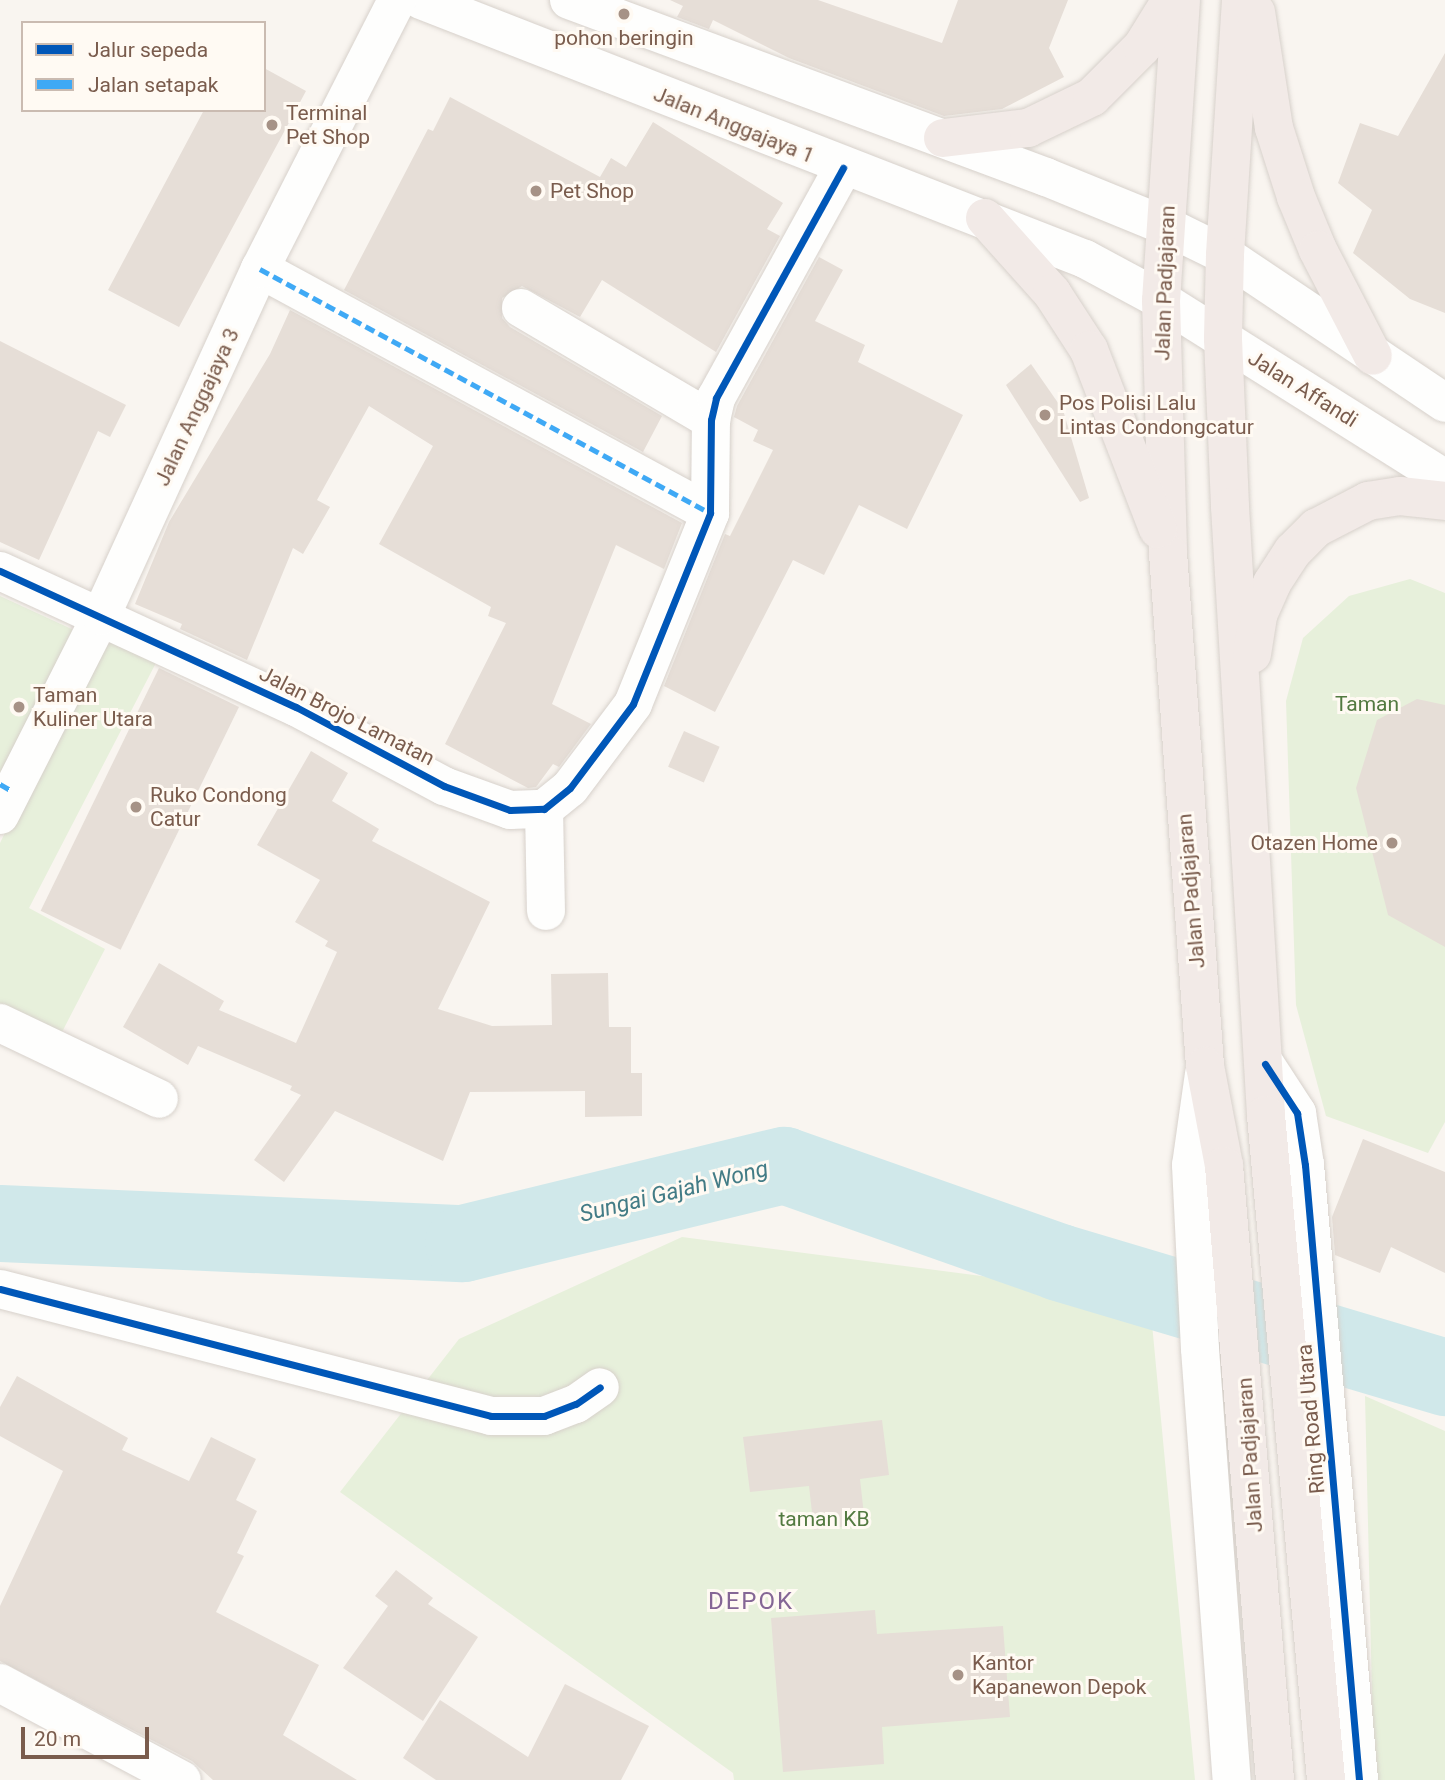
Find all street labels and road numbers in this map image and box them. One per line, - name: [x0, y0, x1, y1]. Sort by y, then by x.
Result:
- street label: Jalan Anggajaya 1: [650, 81, 818, 169]
- street label: Jalan Padjajaran: [1150, 205, 1180, 361]
- street label: Jalan Anggajaya 3: [149, 324, 245, 490]
- street label: Jalan Affandi: [1243, 345, 1363, 433]
- street label: Jalan Brojo Lamatan: [255, 661, 439, 771]
- street label: Jalan Padjajaran: [1172, 813, 1210, 969]
- street label: Ring Road Utara: [1292, 1343, 1330, 1495]
- street label: Jalan Padjajaran: [1232, 1377, 1268, 1533]

